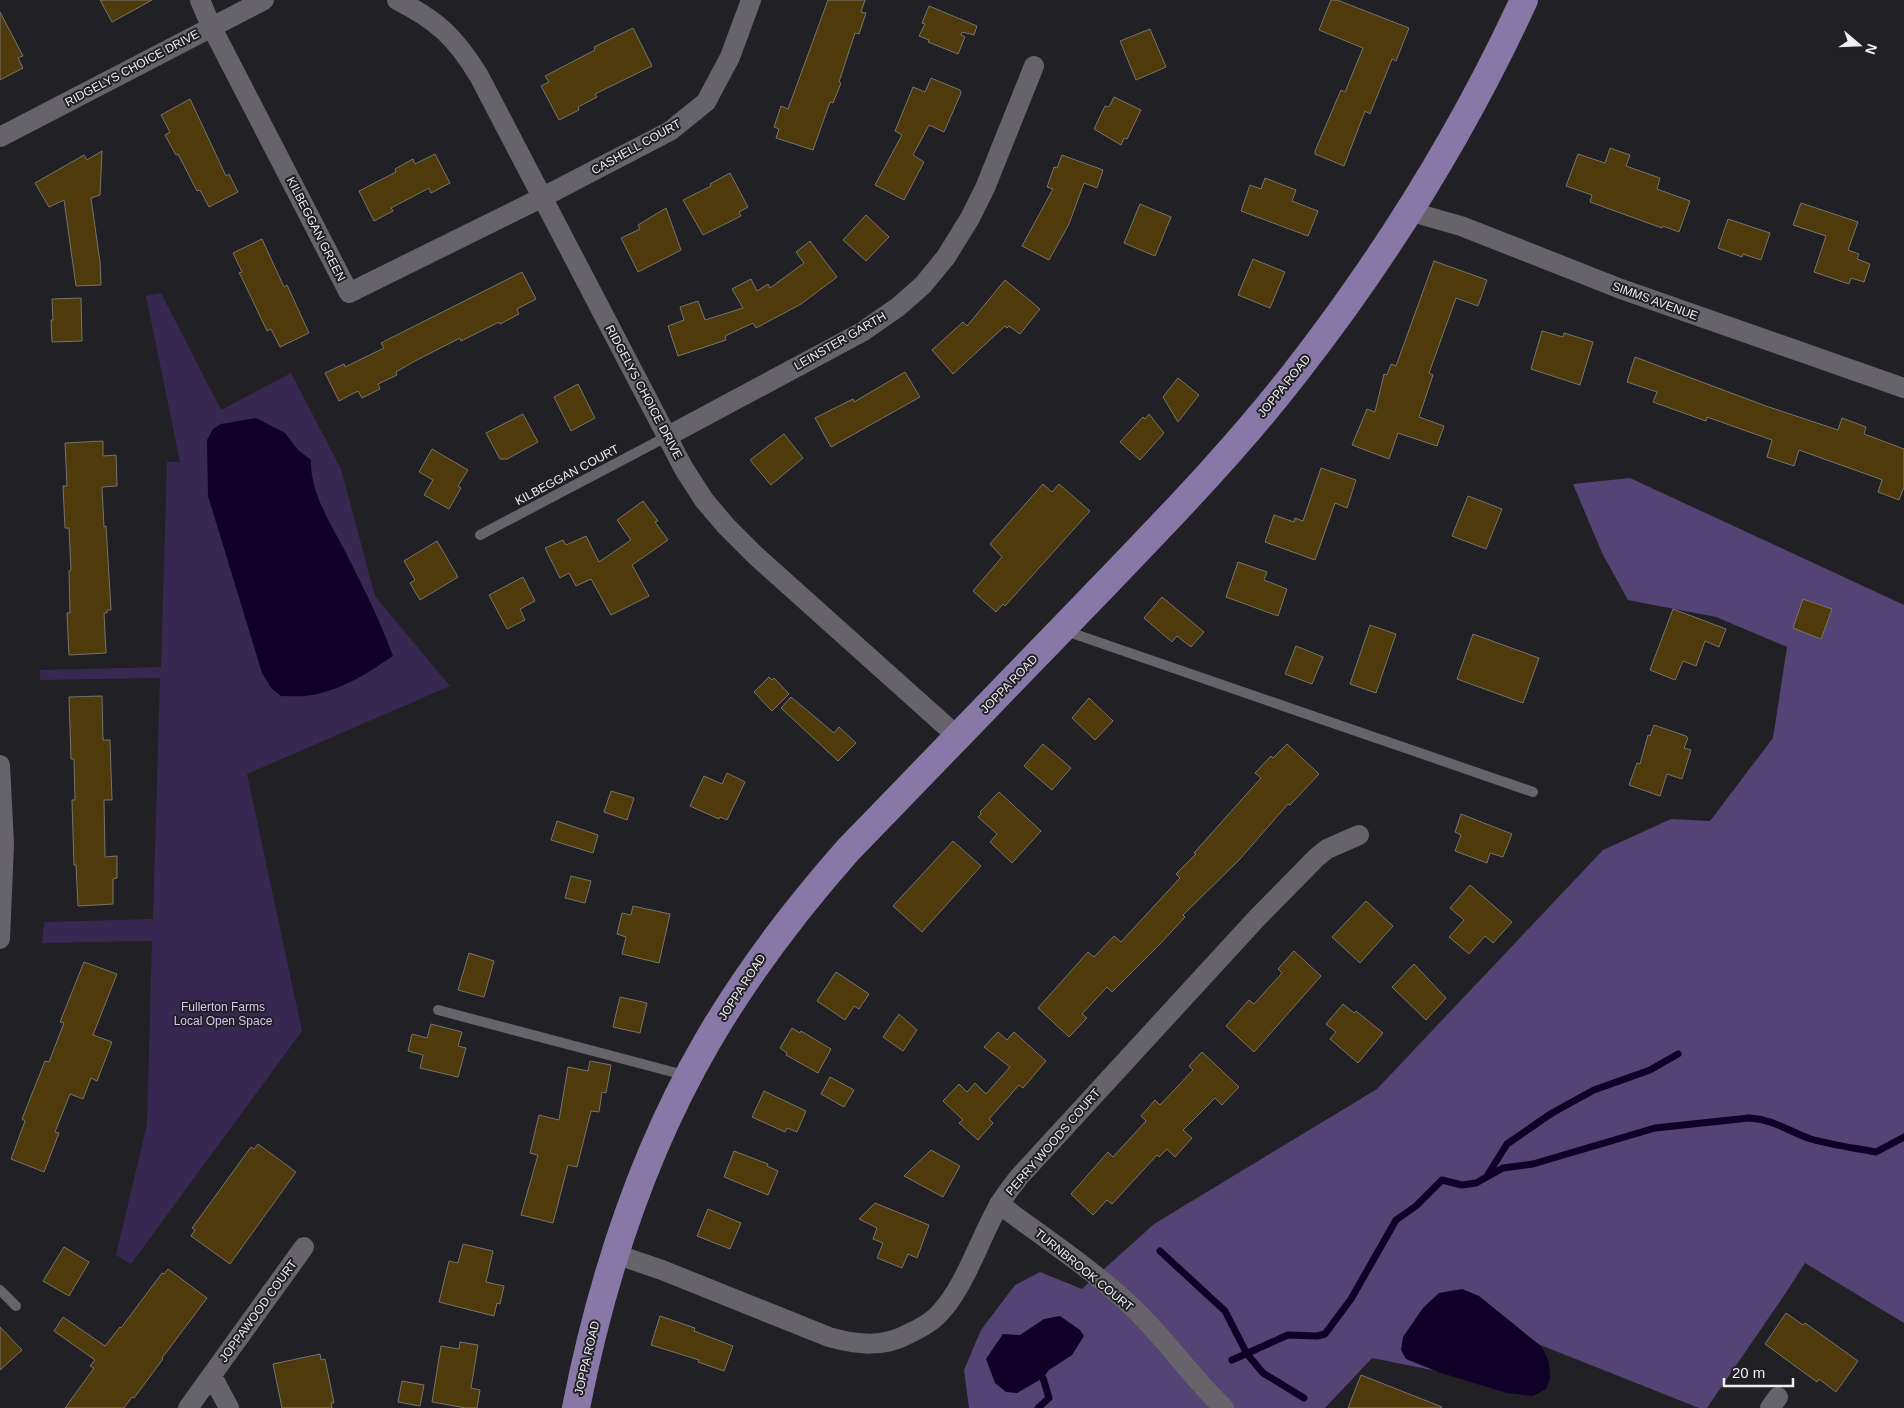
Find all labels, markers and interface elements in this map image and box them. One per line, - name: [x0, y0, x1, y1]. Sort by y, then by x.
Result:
- north arrow: [1834, 20, 1884, 70]
- street label: RIDGELYS CHOICE DRIVE: [63, 27, 201, 109]
- text: N: [1862, 42, 1881, 57]
- street label: CASHELL COURT: [589, 116, 684, 177]
- street label: KILBEGGAN GREEN: [284, 174, 348, 284]
- street label: SIMMS AVENUE: [1610, 279, 1700, 323]
- street label: LEINSTER GARTH: [792, 309, 888, 373]
- street label: RIDGELYS CHOICE DRIVE: [603, 323, 685, 461]
- street label: JOPPA ROAD: [1255, 352, 1314, 420]
- street label: KILBEGGAN COURT: [513, 441, 622, 508]
- street label: JOPPA ROAD: [978, 652, 1041, 716]
- street label: JOPPA ROAD: [715, 951, 769, 1023]
- park label: Fullerton Farms Local Open Space: [174, 1000, 273, 1028]
- street label: PERRY WOODS COURT: [1003, 1085, 1104, 1198]
- street label: TURNBROOK COURT: [1032, 1226, 1137, 1314]
- street label: JOPPAWOOD COURT: [216, 1257, 300, 1365]
- street label: JOPPA ROAD: [572, 1319, 602, 1397]
- scale bar: [1724, 1356, 1793, 1388]
- text: 20 m: [1732, 1364, 1765, 1381]

